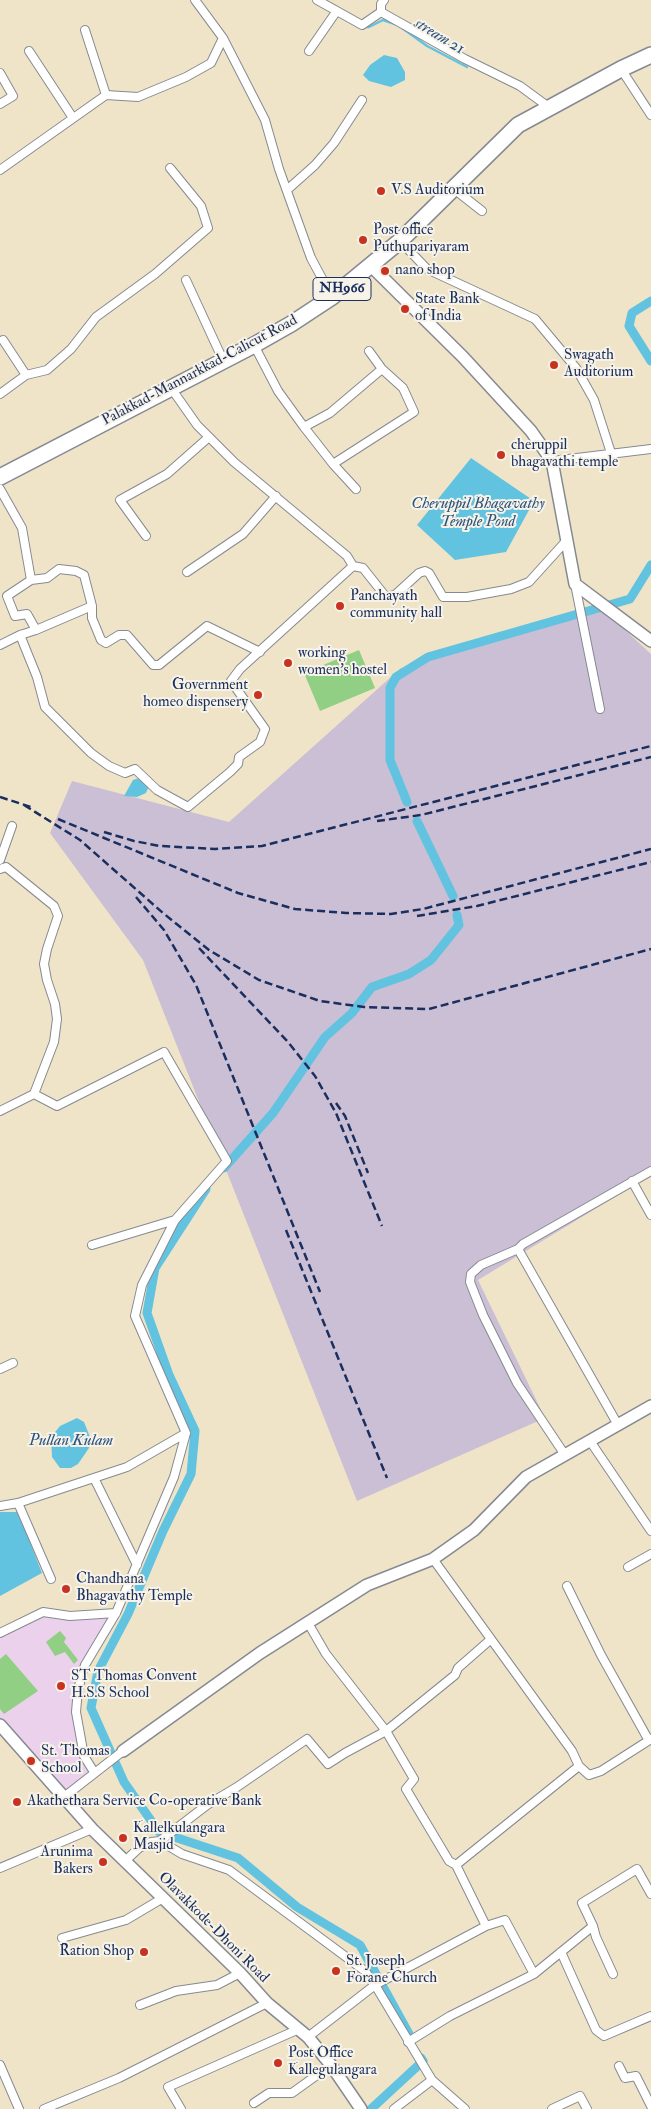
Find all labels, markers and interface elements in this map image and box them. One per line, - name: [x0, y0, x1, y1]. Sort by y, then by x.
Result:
- water label: stream 21: [410, 14, 468, 60]
- place label: V.S Auditorium: [391, 182, 484, 200]
- marker: V.S Auditorium: [375, 185, 387, 197]
- place label: Post office Puthupariyaram: [373, 222, 469, 257]
- marker: Post office Puthupariyaram: [357, 234, 369, 246]
- place label: nano shop: [395, 262, 455, 280]
- marker: nano shop: [379, 265, 391, 277]
- road number: NH966: [313, 278, 371, 300]
- place label: State Bank of India: [415, 291, 480, 326]
- marker: State Bank of India: [399, 303, 411, 315]
- street label: Palakkad-Mannarkkad-Calicut Road: [99, 312, 301, 430]
- place label: Swagath Auditorium: [564, 347, 633, 382]
- marker: Swagath Auditorium: [548, 359, 560, 371]
- place label: cheruppil bhagavathi temple: [511, 437, 618, 472]
- marker: cheruppil bhagavathi temple: [495, 449, 507, 461]
- water label: Cheruppil Bhagavathy Temple Pond: [411, 495, 545, 533]
- place label: Panchayath community hall: [350, 588, 442, 623]
- marker: Panchayath community hall: [334, 600, 346, 612]
- place label: working women's hostel: [298, 645, 387, 680]
- marker: working women's hostel: [282, 657, 294, 669]
- place label: Government homeo dispensery: [143, 677, 248, 712]
- marker: Government homeo dispensery: [252, 689, 264, 701]
- water label: Pullan Kulam: [29, 1432, 113, 1452]
- place label: Chandhana Bhagavathy Temple: [76, 1571, 193, 1606]
- marker: Chandhana Bhagavathy Temple: [60, 1583, 72, 1595]
- place label: ST Thomas Convent H.S.S School: [71, 1668, 197, 1703]
- marker: ST Thomas Convent H.S.S School: [55, 1680, 67, 1692]
- place label: St. Thomas School: [41, 1743, 109, 1778]
- marker: St. Thomas School: [25, 1755, 37, 1767]
- place label: Akathethara Service Co-operative Bank: [27, 1793, 262, 1811]
- marker: Akathethara Service Co-operative Bank: [11, 1796, 23, 1808]
- place label: Kallelkulangara Masjid: [133, 1820, 225, 1855]
- marker: Kallelkulangara Masjid: [117, 1832, 129, 1844]
- place label: Arunima Bakers: [41, 1844, 93, 1879]
- marker: Arunima Bakers: [97, 1856, 109, 1868]
- street label: Olavakkode-Dhoni Road: [154, 1869, 272, 1987]
- place label: Ration Shop: [59, 1943, 134, 1961]
- marker: Ration Shop: [138, 1946, 150, 1958]
- place label: St. Joseph Forane Church: [346, 1953, 437, 1988]
- marker: St. Joseph Forane Church: [330, 1965, 342, 1977]
- place label: Post Office Kallegulangara: [288, 2045, 377, 2080]
- marker: Post Office Kallegulangara: [272, 2057, 284, 2069]

